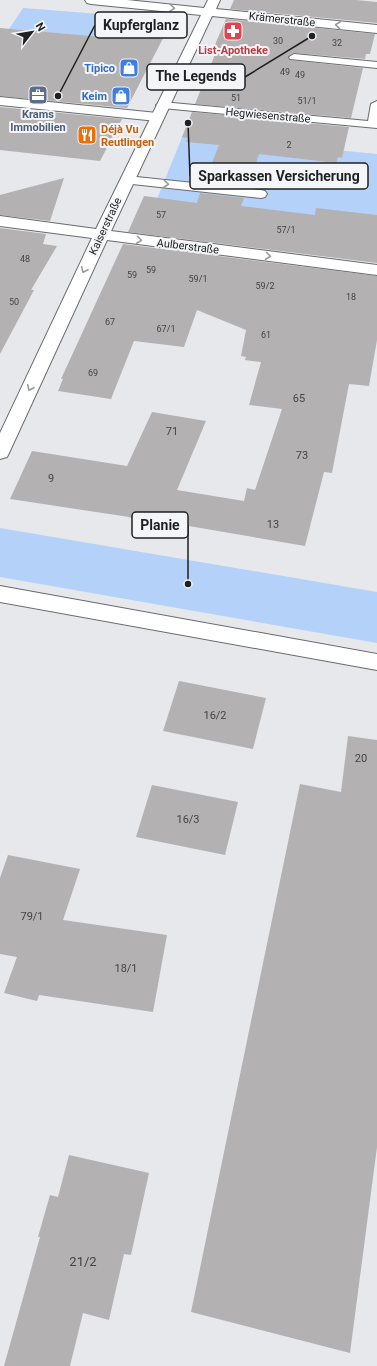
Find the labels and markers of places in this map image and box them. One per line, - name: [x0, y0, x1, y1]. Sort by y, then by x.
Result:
- callout: Kupferglanz: [95, 12, 187, 38]
- pharmacy icon: List-Apotheke: [222, 20, 244, 42]
- place label: List-Apotheke: [198, 44, 268, 57]
- shop icon: Tipico: [118, 57, 140, 79]
- place label: Tipico: [84, 62, 115, 75]
- callout: The Legends: [147, 64, 245, 90]
- office icon: Krams Immobilien: [27, 84, 49, 106]
- shop icon: Keim: [110, 85, 132, 107]
- place label: Keim: [82, 90, 107, 103]
- place label: Krams Immobilien: [10, 108, 66, 134]
- place label: Déjà Vu Reutlingen: [101, 123, 154, 149]
- restaurant icon: Déjà Vu Reutlingen: [76, 124, 98, 146]
- callout: Sparkassen Versicherung: [190, 163, 368, 189]
- callout: Planie: [132, 512, 188, 538]

